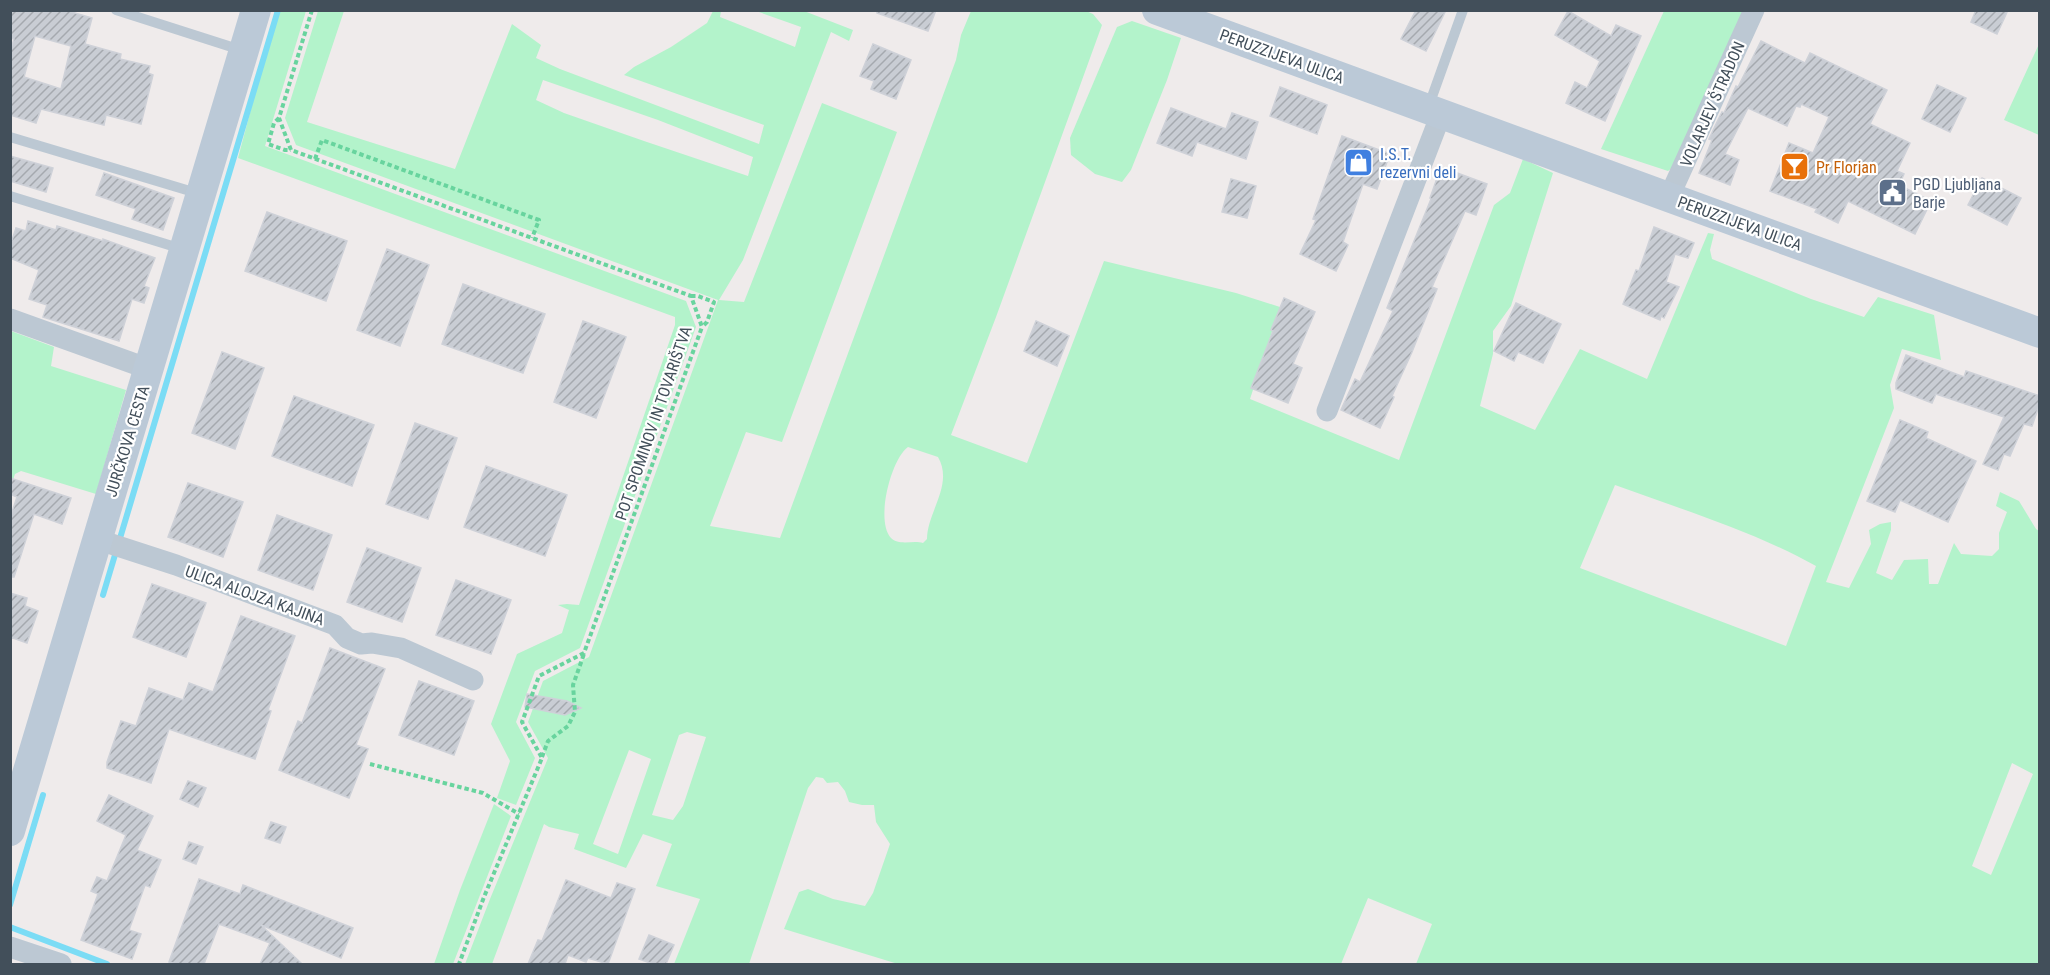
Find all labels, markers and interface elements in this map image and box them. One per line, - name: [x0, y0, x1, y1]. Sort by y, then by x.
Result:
- street label: PERUZZIJEVA ULICA: [1217, 25, 1347, 88]
- street label: VOLARJEV ŠTRADON: [1676, 39, 1749, 170]
- place label: I.S.T. rezervni deli: [1380, 145, 1456, 182]
- shop icon: I.S.T. rezervni deli: [1343, 147, 1375, 179]
- bar icon: Pr Florjan: [1779, 151, 1811, 183]
- place label: Pr Florjan: [1816, 158, 1877, 177]
- place label: PGD Ljubljana Barje: [1913, 175, 2001, 212]
- public building icon: PGD Ljubljana Barje: [1876, 177, 1908, 209]
- street label: PERUZZIJEVA ULICA: [1675, 192, 1805, 255]
- street label: POT SPOMINOV IN TOVARIŠTVA: [611, 324, 696, 523]
- street label: JURČKOVA CESTA: [101, 383, 153, 499]
- street label: ULICA ALOJZA KAJINA: [183, 561, 327, 629]

